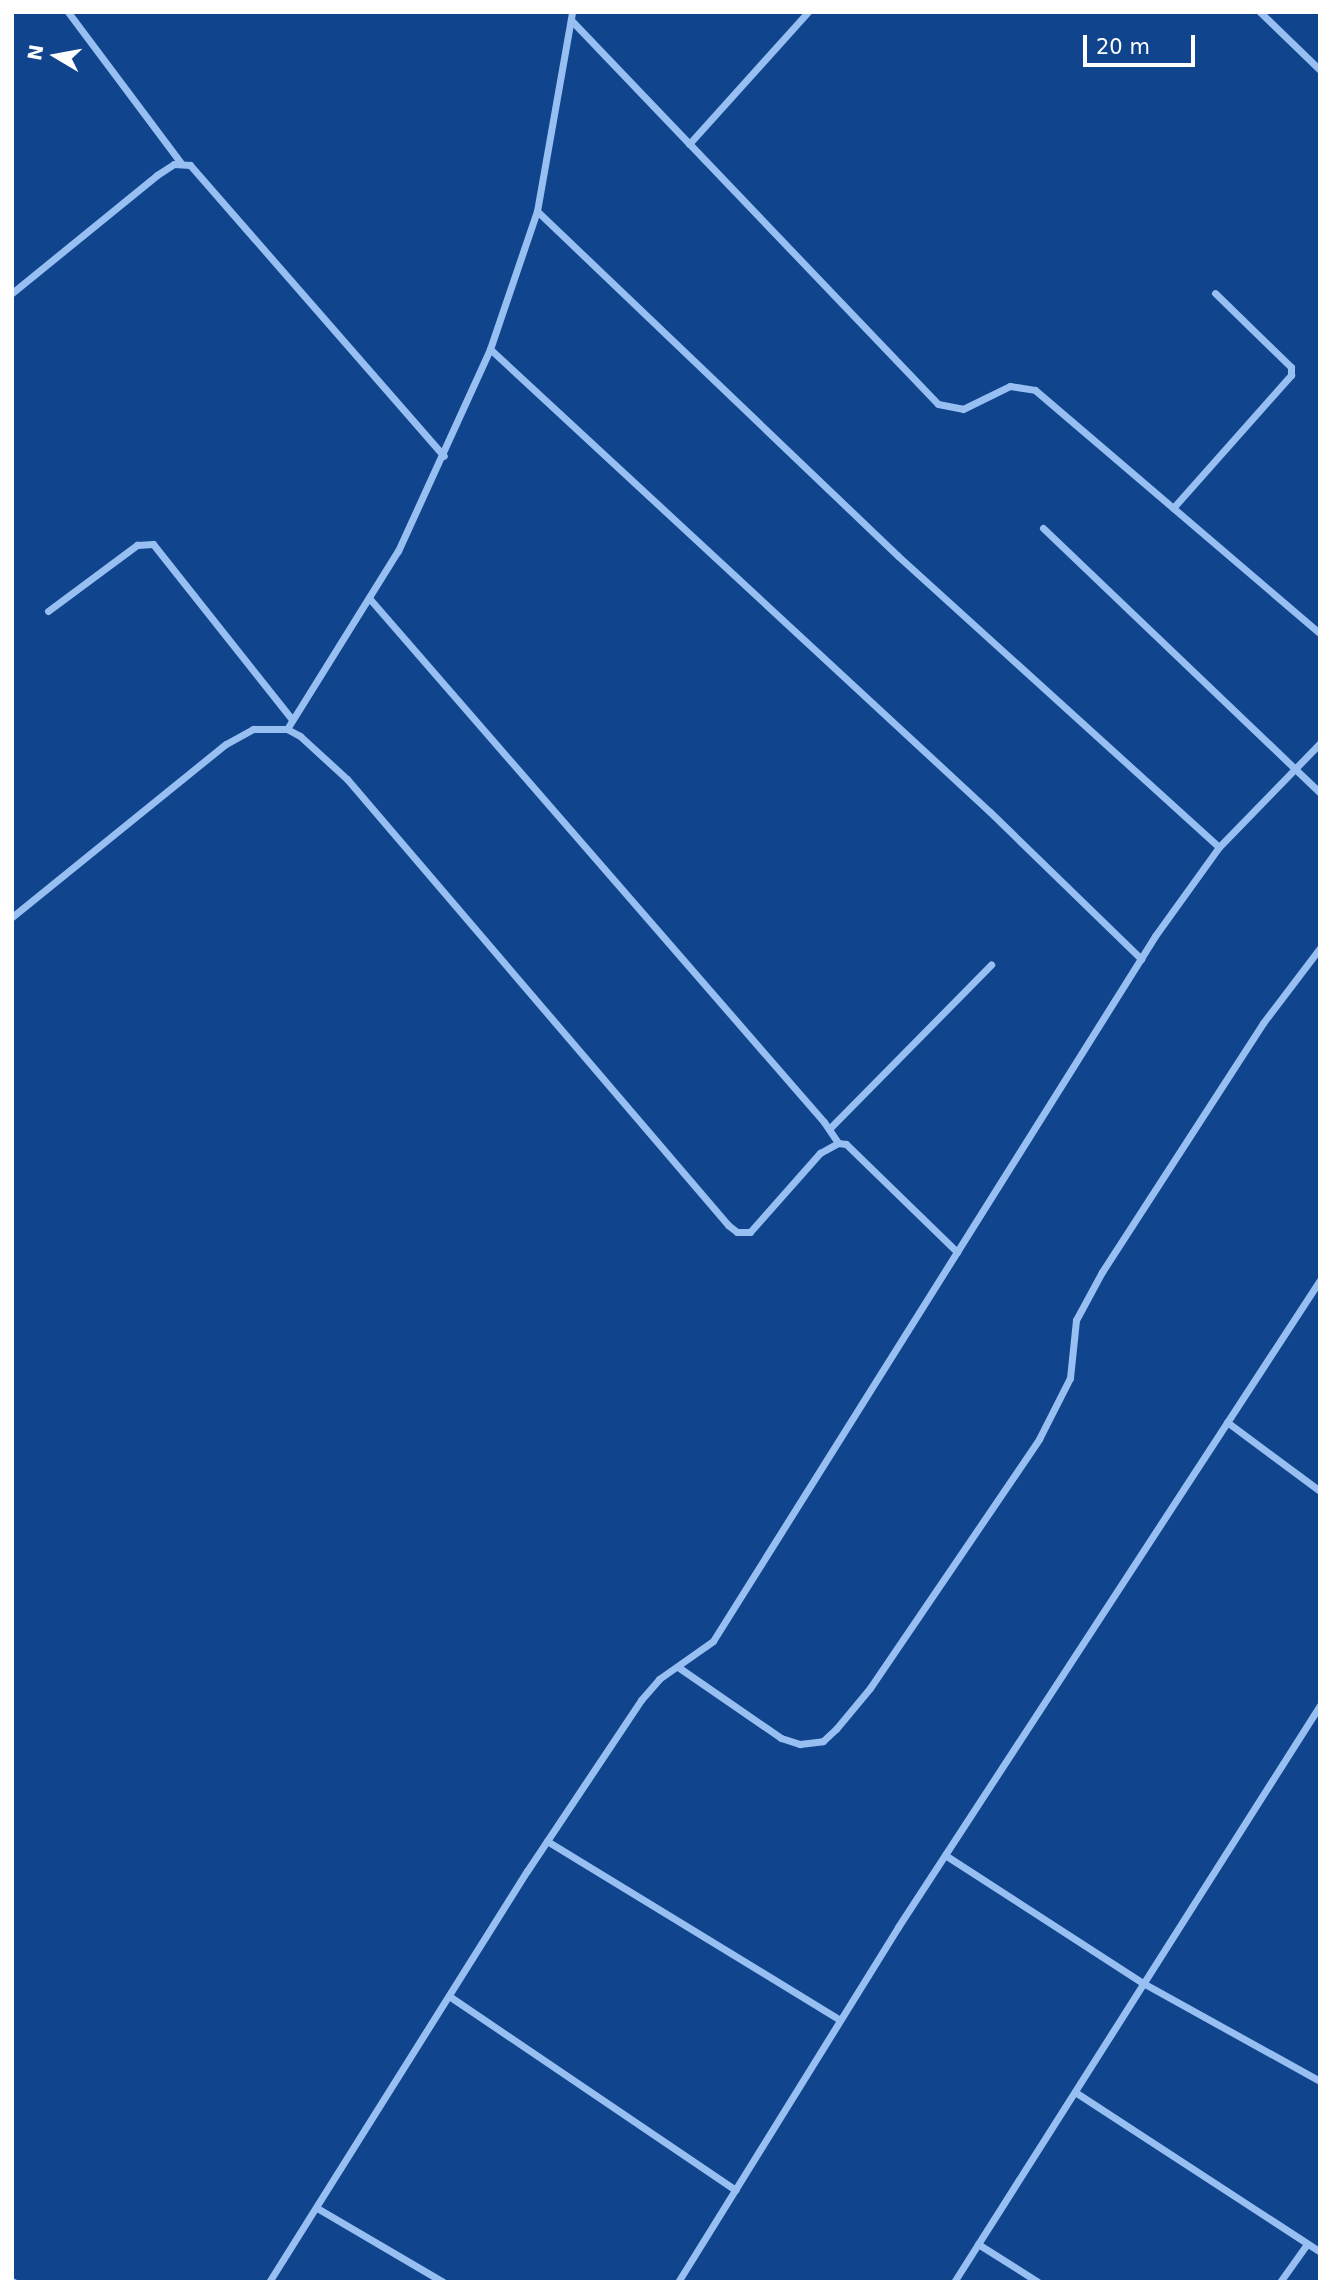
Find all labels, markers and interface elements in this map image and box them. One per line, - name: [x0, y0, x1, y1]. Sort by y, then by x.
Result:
- north arrow: [21, 21, 91, 91]
- scale bar: [1087, 21, 1199, 65]
- text: 20 m: [1096, 35, 1150, 59]
- text: N: [23, 43, 48, 62]

